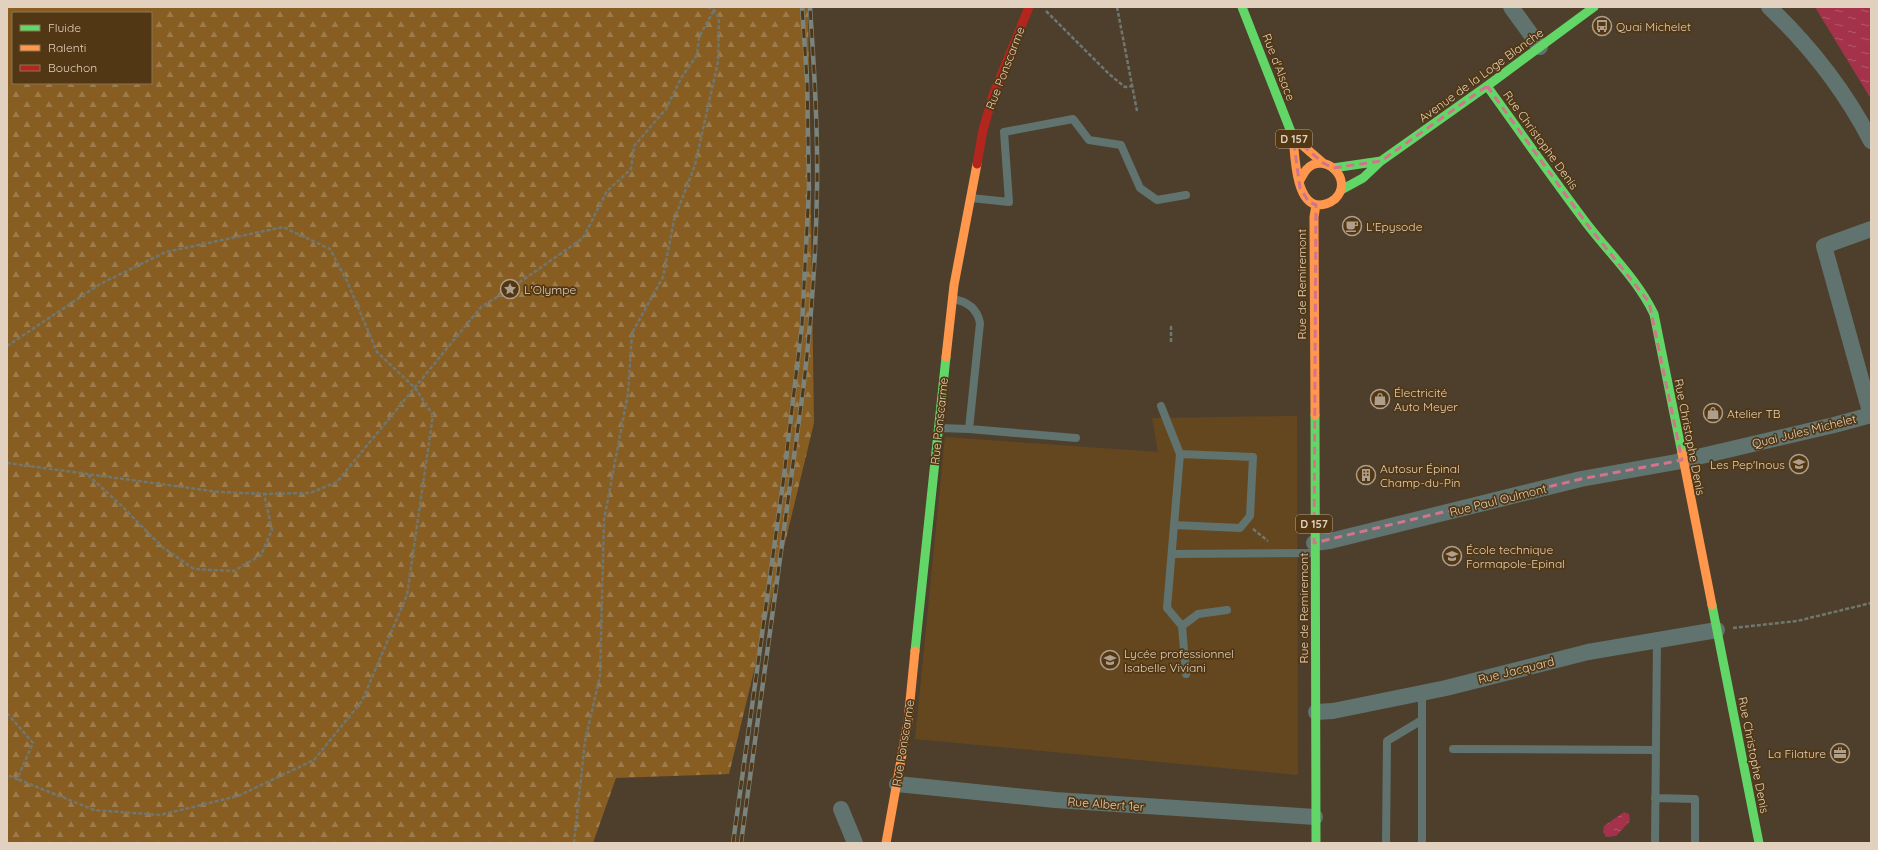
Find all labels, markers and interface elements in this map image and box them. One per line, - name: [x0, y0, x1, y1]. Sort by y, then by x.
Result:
- legend: [12, 12, 152, 84]
- bus stop icon: Quai Michelet: [1591, 15, 1613, 37]
- place label: Quai Michelet: [1616, 19, 1691, 34]
- text: Fluide: [48, 20, 81, 35]
- street label: Rue Ponscarme: [982, 24, 1028, 112]
- street label: Avenue de la Loge Blanche: [1416, 25, 1546, 125]
- street label: Rue d'Alsace: [1259, 31, 1299, 103]
- text: Ralenti: [48, 40, 86, 55]
- text: Bouchon: [48, 60, 97, 75]
- street label: Rue Christophe Denis: [1500, 88, 1582, 193]
- road number: D 157: [1276, 130, 1312, 148]
- cafe icon: L'Epysode: [1341, 215, 1363, 237]
- place label: L'Epysode: [1366, 219, 1423, 234]
- street label: Rue de Remiremont: [1294, 229, 1309, 339]
- place icon: L'Olympe: [499, 278, 521, 300]
- place label: L'Olympe: [524, 282, 577, 297]
- street label: Rue Ponscarme: [927, 376, 951, 465]
- street label: Rue Christophe Denis: [1671, 377, 1709, 497]
- place label: Électricité Auto Meyer: [1394, 385, 1458, 414]
- shop icon: Électricité Auto Meyer: [1369, 388, 1391, 410]
- shop icon: Atelier TB: [1702, 402, 1724, 424]
- place label: Atelier TB: [1727, 406, 1781, 421]
- street label: Quai Jules Michelet: [1750, 411, 1858, 451]
- school or university icon: Les Pep'Inous: [1788, 453, 1810, 475]
- place label: Les Pep'Inous: [1710, 457, 1785, 472]
- place label: Autosur Épinal Champ-du-Pin: [1380, 461, 1460, 490]
- building icon: Autosur Épinal Champ-du-Pin: [1355, 464, 1377, 486]
- street label: Rue Paul Oulmont: [1448, 481, 1548, 519]
- road number: D 157: [1296, 515, 1332, 533]
- place label: École technique Formapole-Epinal: [1466, 542, 1565, 571]
- school or university icon: École technique Formapole-Epinal: [1441, 545, 1463, 567]
- street label: Rue de Remiremont: [1296, 553, 1311, 663]
- place label: Lycée professionnel Isabelle Viviani: [1124, 646, 1234, 675]
- school or university icon: Lycée professionnel Isabelle Viviani: [1099, 649, 1121, 671]
- street label: Rue Jacquard: [1476, 653, 1556, 687]
- street label: Rue Christophe Denis: [1735, 695, 1773, 815]
- street label: Rue Ponscarme: [889, 698, 917, 787]
- office icon: La Filature: [1829, 742, 1851, 764]
- place label: La Filature: [1768, 746, 1826, 761]
- street label: Rue Albert 1er: [1067, 794, 1145, 814]

